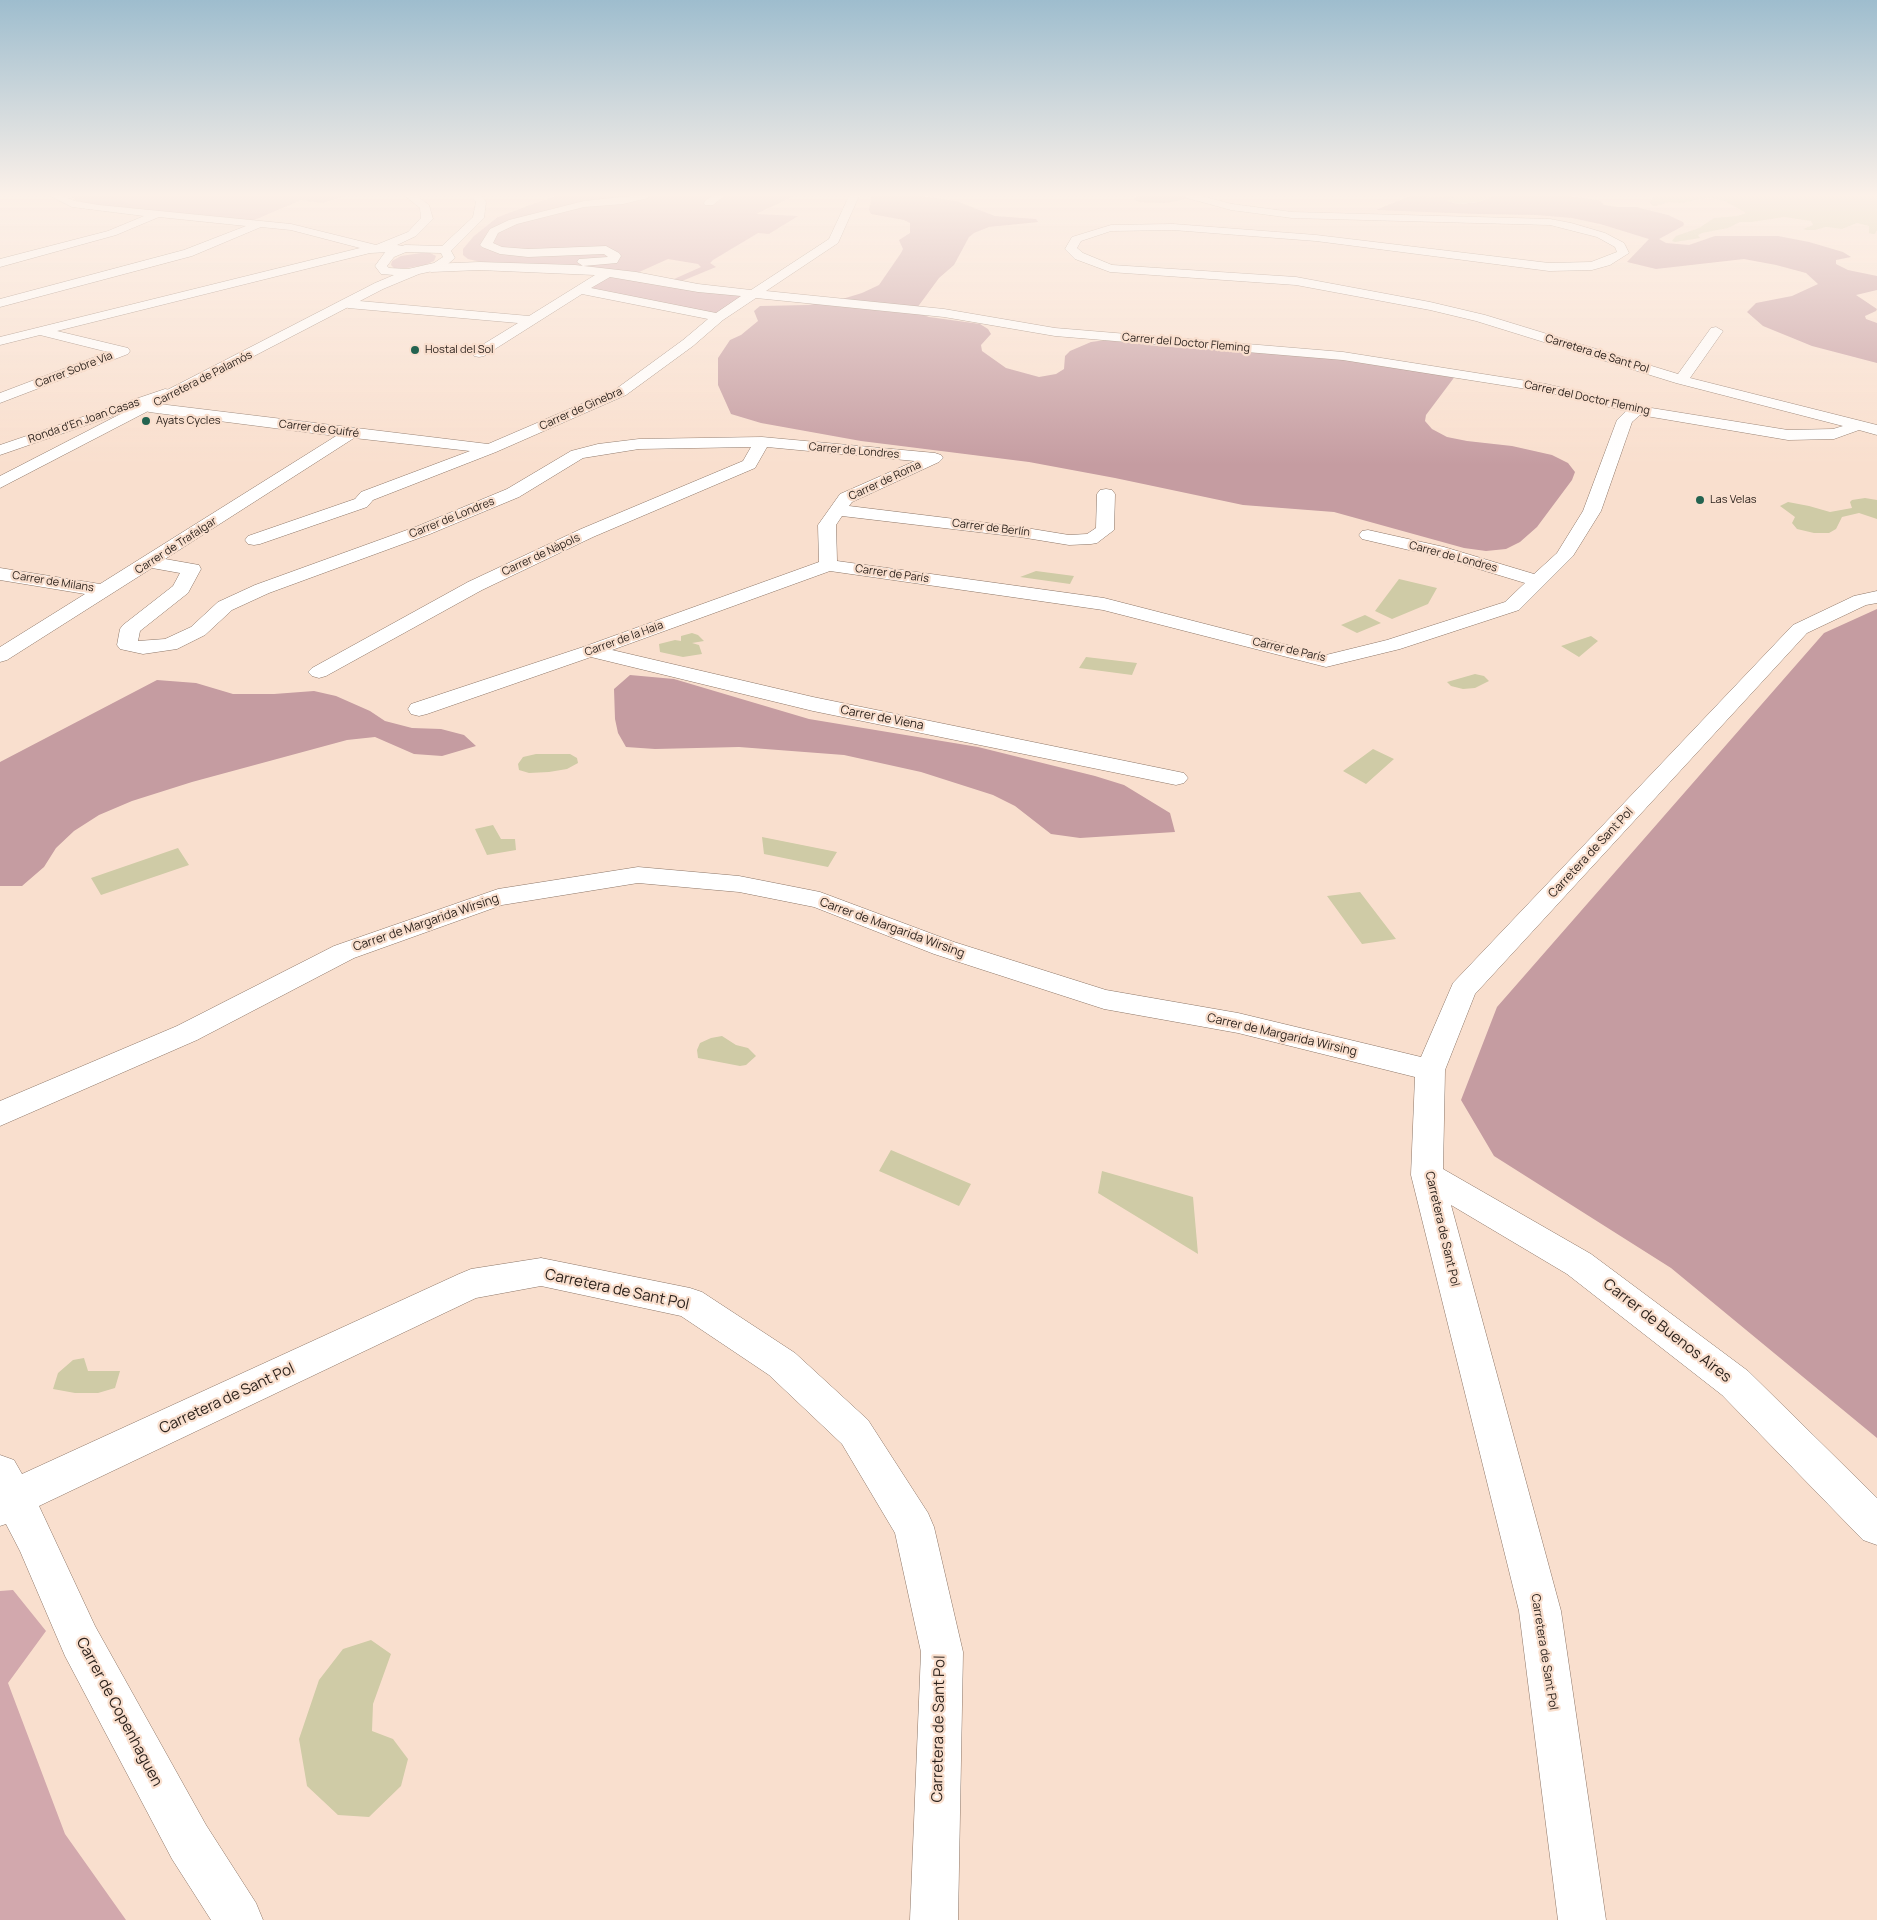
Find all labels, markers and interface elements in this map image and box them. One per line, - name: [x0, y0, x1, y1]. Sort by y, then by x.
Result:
- street label: Carrer del Doctor Fleming: [1122, 331, 1250, 355]
- street label: Carretera de Sant Pol: [1544, 332, 1650, 376]
- place label: Hostal del Sol: [425, 343, 494, 357]
- marker: Hostal del Sol: [409, 344, 421, 356]
- street label: Carretera de Palamós: [152, 348, 254, 410]
- street label: Carrer Sobre Via: [33, 349, 115, 391]
- street label: Carrer del Doctor Fleming: [1523, 378, 1651, 418]
- street label: Carrer de Ginebra: [538, 385, 624, 433]
- street label: Ronda d'En Joan Casas: [27, 396, 141, 446]
- place label: Ayats Cycles: [156, 414, 221, 428]
- marker: Ayats Cycles: [140, 415, 152, 427]
- street label: Carrer de Guifré: [278, 418, 360, 440]
- street label: Carrer de Londres: [808, 440, 900, 462]
- street label: Carrer de Roma: [847, 458, 923, 504]
- place label: Las Velas: [1710, 493, 1757, 507]
- marker: Las Velas: [1694, 494, 1706, 506]
- street label: Carrer de Londres: [407, 495, 497, 541]
- street label: Carrer de Trafalgar: [133, 515, 219, 577]
- street label: Carrer de Berlín: [951, 517, 1031, 539]
- street label: Carrer de Nàpols: [500, 531, 582, 579]
- street label: Carrer de Londres: [1407, 539, 1499, 575]
- street label: Carrer de París: [854, 562, 930, 586]
- street label: Carrer de Milans: [11, 569, 95, 595]
- street label: Carrer de la Haia: [583, 619, 665, 659]
- street label: Carrer de París: [1251, 635, 1327, 665]
- street label: Carrer de Viena: [839, 703, 925, 733]
- street label: Carretera de Sant Pol: [1546, 805, 1636, 901]
- street label: Carrer de Margarida Wirsing: [351, 891, 501, 955]
- street label: Carrer de Margarida Wirsing: [818, 895, 966, 961]
- street label: Carrer de Margarida Wirsing: [1206, 1011, 1358, 1059]
- street label: Carretera de Sant Pol: [1422, 1170, 1462, 1288]
- street label: Carretera de Sant Pol: [543, 1266, 691, 1314]
- street label: Carrer de Buenos Aires: [1599, 1275, 1735, 1387]
- street label: Carretera de Sant Pol: [157, 1360, 297, 1438]
- street label: Carretera de Sant Pol: [1528, 1593, 1560, 1711]
- street label: Carrer de Copenhaguen: [72, 1634, 166, 1790]
- street label: Carretera de Sant Pol: [929, 1655, 949, 1803]

